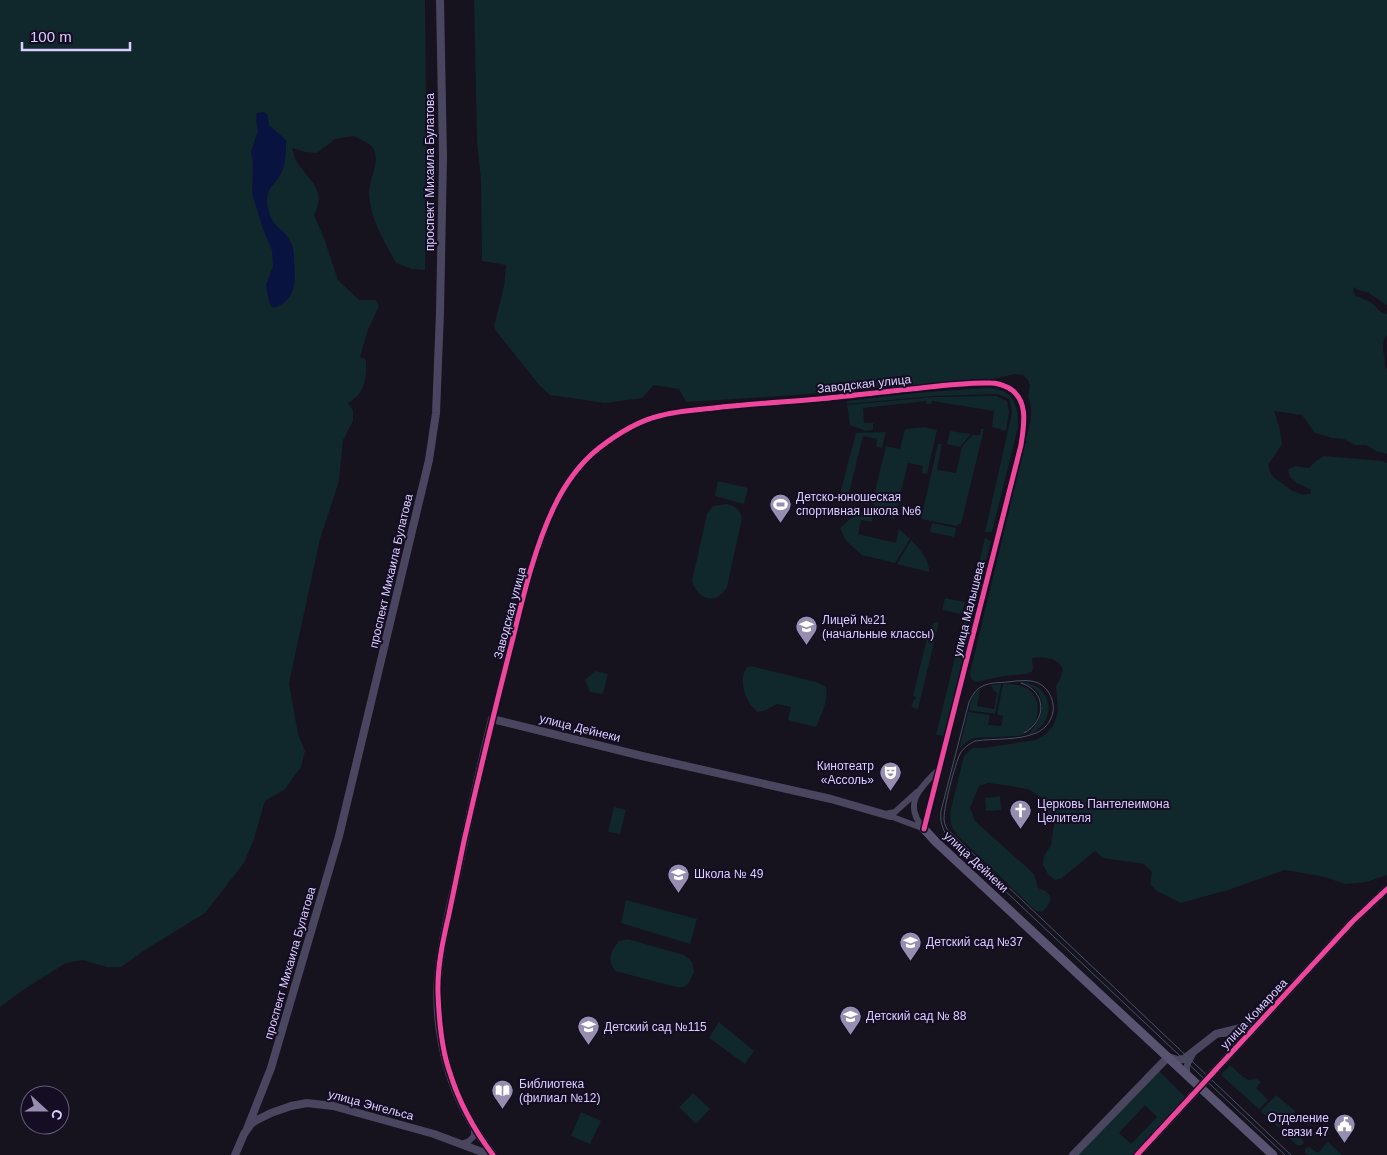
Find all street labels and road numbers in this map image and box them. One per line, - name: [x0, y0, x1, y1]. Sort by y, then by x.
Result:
- street label: проспект Михаила Булатова: [423, 93, 437, 251]
- street label: Заводская улица: [816, 372, 912, 396]
- street label: проспект Михаила Булатова: [366, 492, 416, 650]
- street label: улица Малышева: [950, 559, 988, 658]
- street label: Заводская улица: [491, 565, 529, 660]
- street label: улица Дейнеки: [538, 711, 622, 745]
- street label: улица Дейнеки: [941, 829, 1011, 895]
- street label: проспект Михаила Булатова: [262, 885, 319, 1041]
- street label: улица Комарова: [1218, 976, 1290, 1052]
- street label: улица Энгельса: [327, 1087, 416, 1123]

